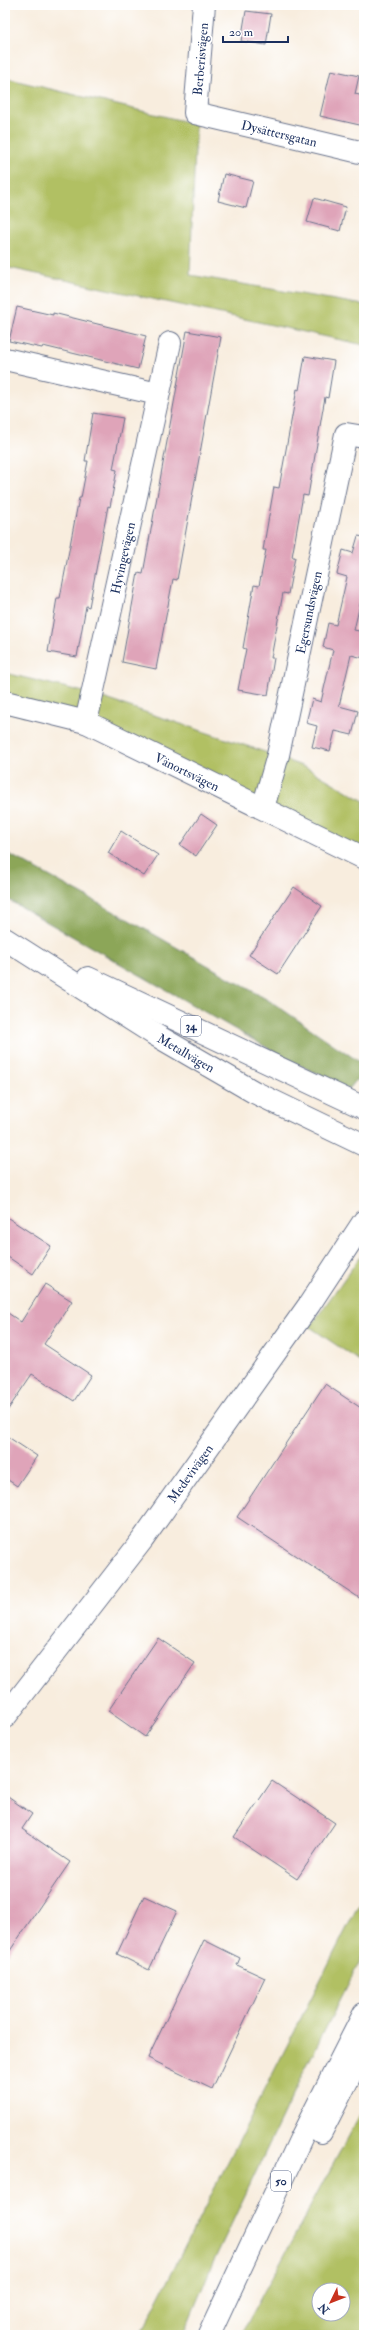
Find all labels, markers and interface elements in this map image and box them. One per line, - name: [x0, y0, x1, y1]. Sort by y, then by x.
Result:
- scale bar: [223, 18, 288, 44]
- street label: Berberisvägen: [190, 22, 212, 96]
- text: 20 m: [229, 25, 254, 40]
- street label: Dysättersgatan: [240, 117, 319, 151]
- street label: Hyvingevägen: [108, 520, 139, 596]
- street label: Egersundsvägen: [293, 569, 326, 655]
- street label: Vänortsvägen: [152, 750, 222, 795]
- road number: 34: [181, 1016, 201, 1036]
- street label: Metallvägen: [154, 1031, 217, 1077]
- street label: Medevivägen: [164, 1441, 217, 1506]
- road number: 50: [271, 2171, 291, 2191]
- north arrow: [311, 2282, 351, 2322]
- text: N: [315, 2300, 333, 2317]

